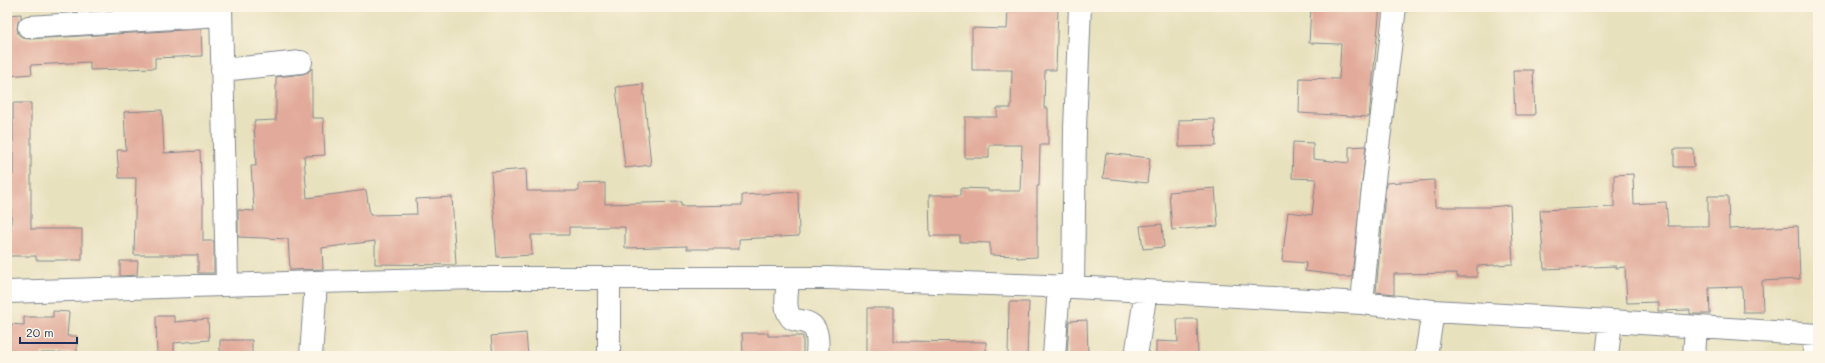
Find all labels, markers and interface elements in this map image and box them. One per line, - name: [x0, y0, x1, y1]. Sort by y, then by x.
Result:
- scale bar: [20, 319, 77, 345]
- text: 20 m: [26, 324, 54, 340]

